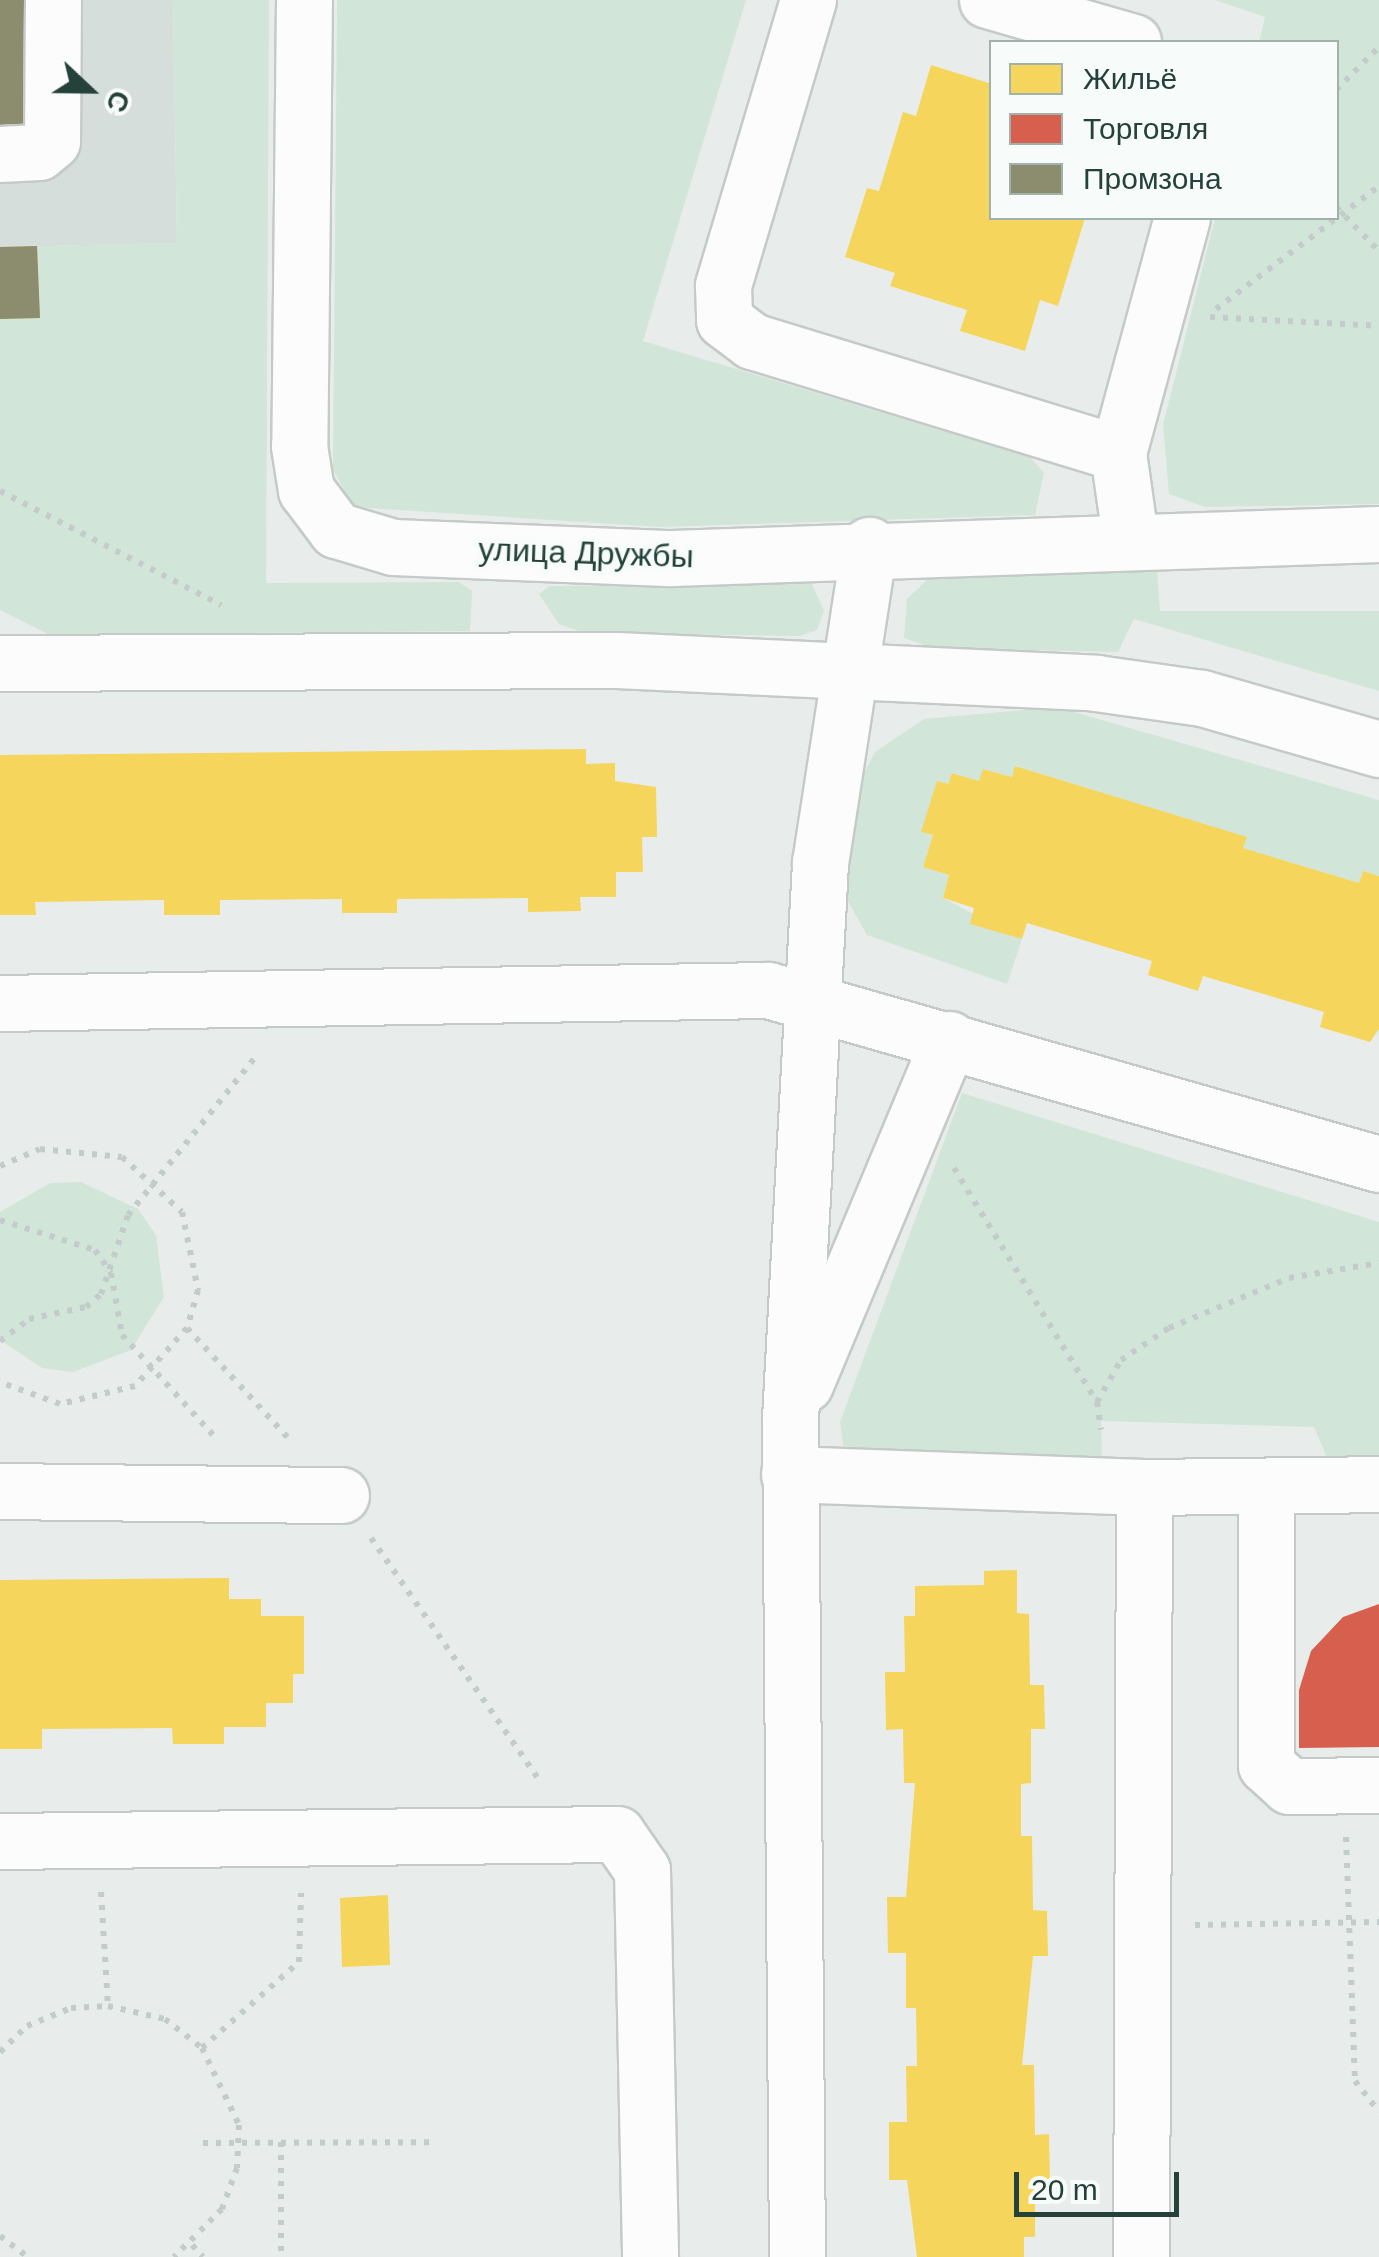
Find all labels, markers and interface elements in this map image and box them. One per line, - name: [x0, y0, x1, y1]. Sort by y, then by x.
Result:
- north arrow: [40, 40, 140, 140]
- legend: [989, 40, 1339, 220]
- text: Жильё: [1083, 62, 1177, 95]
- text: С: [100, 86, 136, 117]
- text: Торговля: [1083, 112, 1208, 145]
- text: Промзона: [1083, 162, 1222, 195]
- street label: улица Дружбы: [478, 530, 694, 576]
- scale bar: [1019, 2152, 1184, 2214]
- text: 20 m: [1031, 2173, 1098, 2206]

